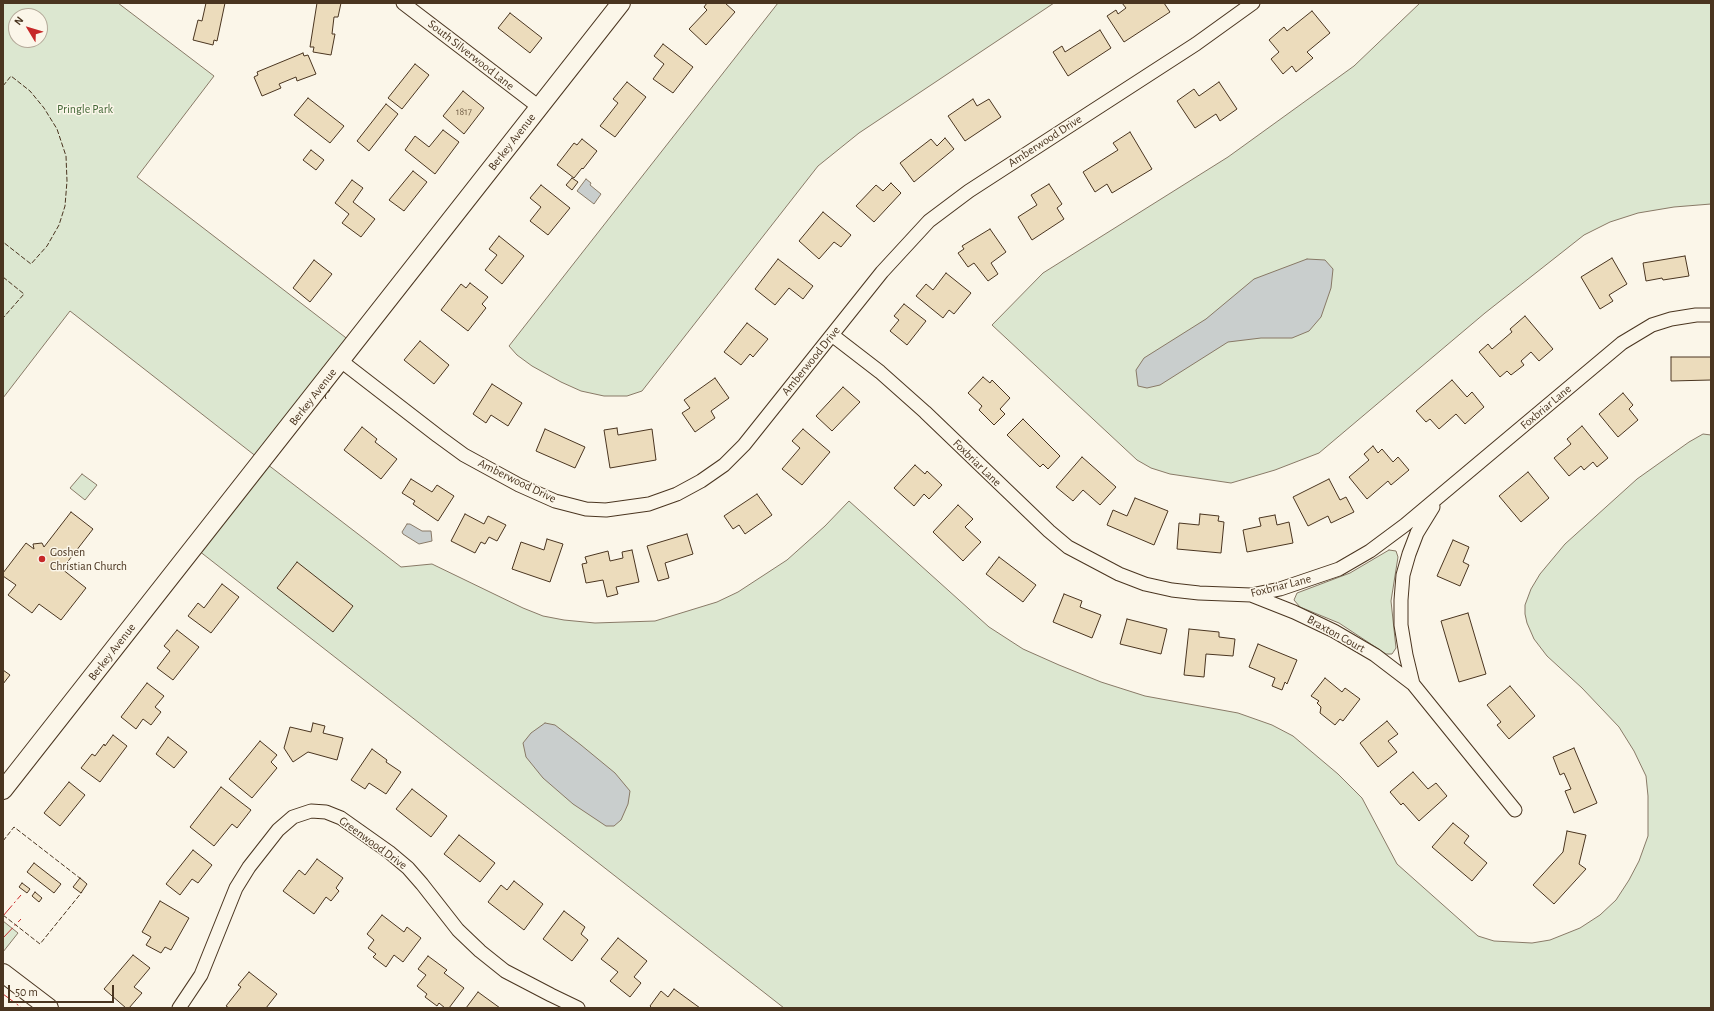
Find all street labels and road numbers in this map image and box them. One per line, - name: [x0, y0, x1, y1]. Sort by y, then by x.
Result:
- street label: South Silverwood Lane: [425, 17, 517, 93]
- street label: Berkey Avenue: [485, 111, 539, 173]
- street label: Amberwood Drive: [1005, 112, 1085, 170]
- street label: Amberwood Drive: [779, 323, 843, 399]
- street label: Berkey Avenue: [286, 366, 340, 428]
- street label: Foxbriar Lane: [1518, 382, 1574, 432]
- street label: Foxbriar Lane: [950, 436, 1004, 490]
- street label: Amberwood Drive: [476, 456, 558, 506]
- street label: Foxbriar Lane: [1249, 572, 1313, 600]
- street label: Braxton Court: [1305, 612, 1367, 656]
- street label: Berkey Avenue: [85, 621, 139, 683]
- street label: Greenwood Drive: [336, 813, 410, 873]

